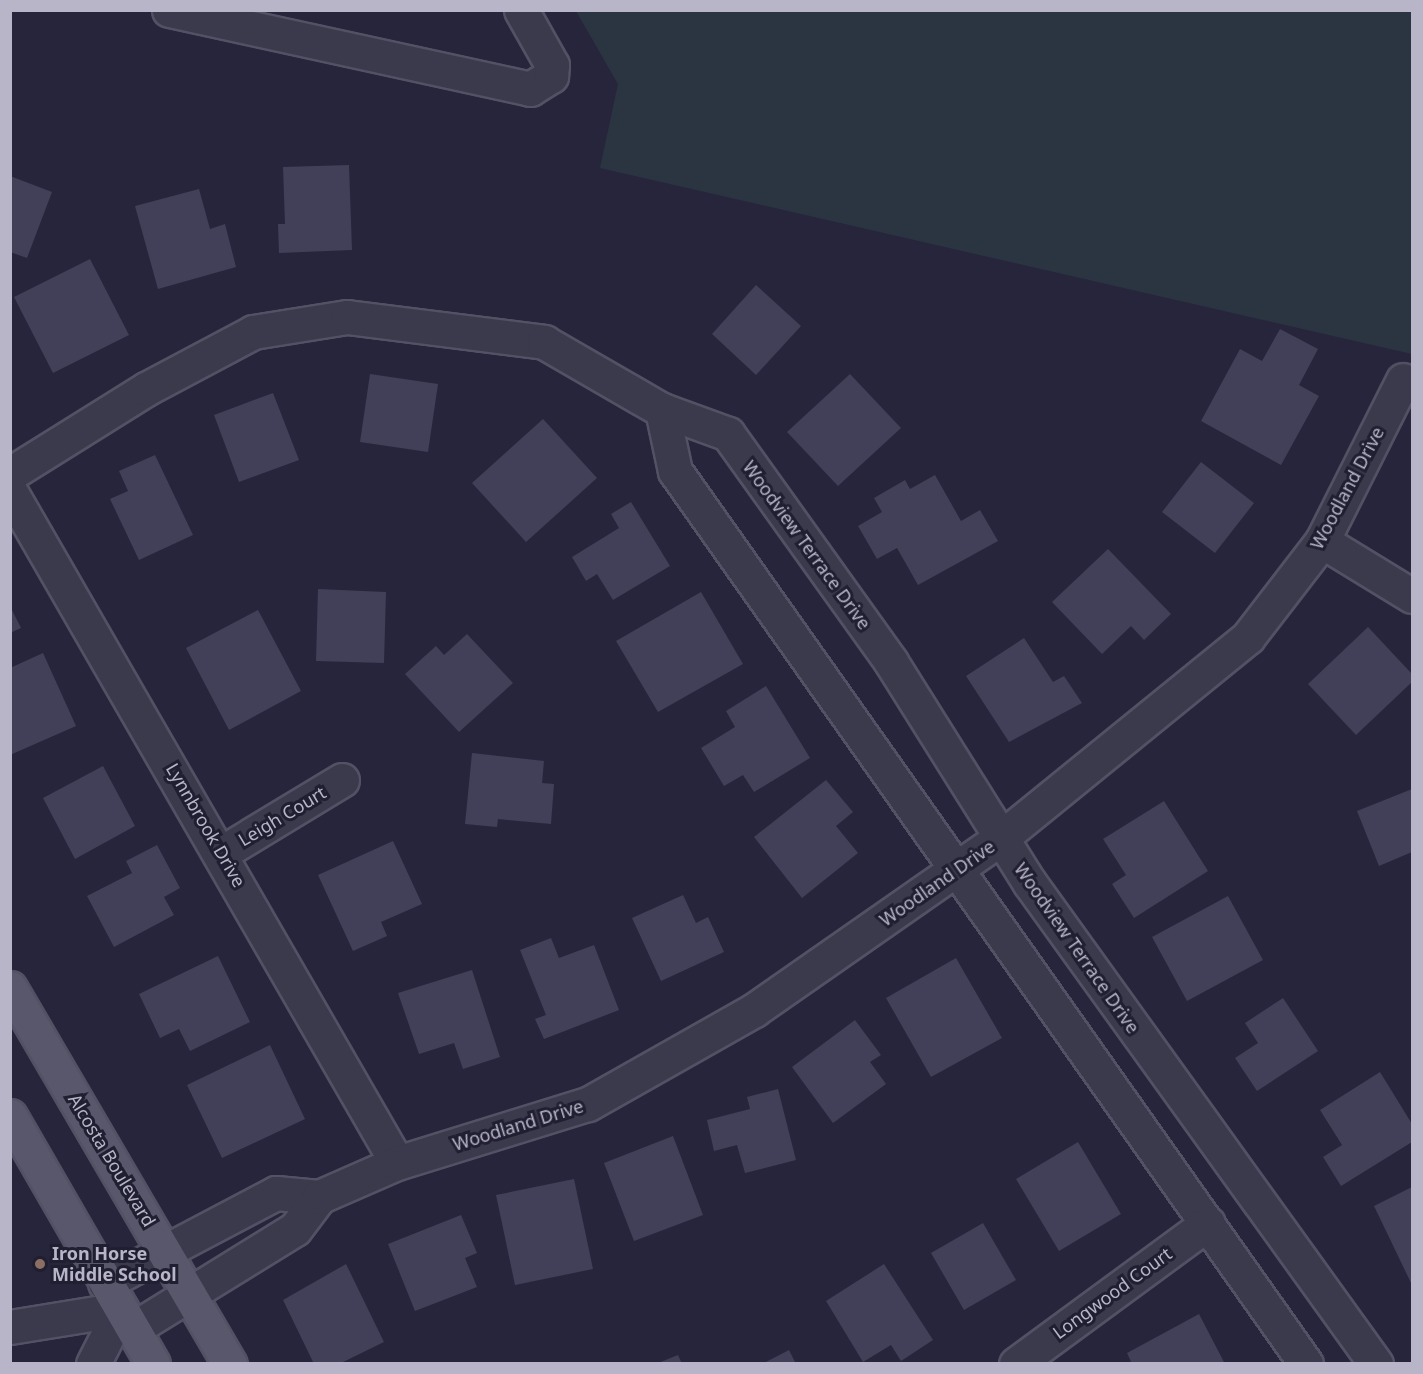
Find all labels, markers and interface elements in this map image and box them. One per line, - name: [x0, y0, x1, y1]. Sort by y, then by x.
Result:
- street label: Woodland Drive: [1306, 423, 1388, 553]
- street label: Woodview Terrace Drive: [739, 456, 875, 634]
- street label: Lynnbrook Drive: [162, 759, 250, 891]
- street label: Leigh Court: [234, 781, 330, 851]
- street label: Woodland Drive: [875, 835, 999, 931]
- street label: Woodview Terrace Drive: [1010, 859, 1144, 1037]
- street label: Alcosta Boulevard: [64, 1090, 160, 1230]
- street label: Woodland Drive: [450, 1095, 586, 1155]
- place label: Iron Horse Middle School: [52, 1243, 177, 1286]
- street label: Longwood Court: [1048, 1243, 1176, 1343]
- marker: Iron Horse Middle School: [33, 1257, 47, 1271]

